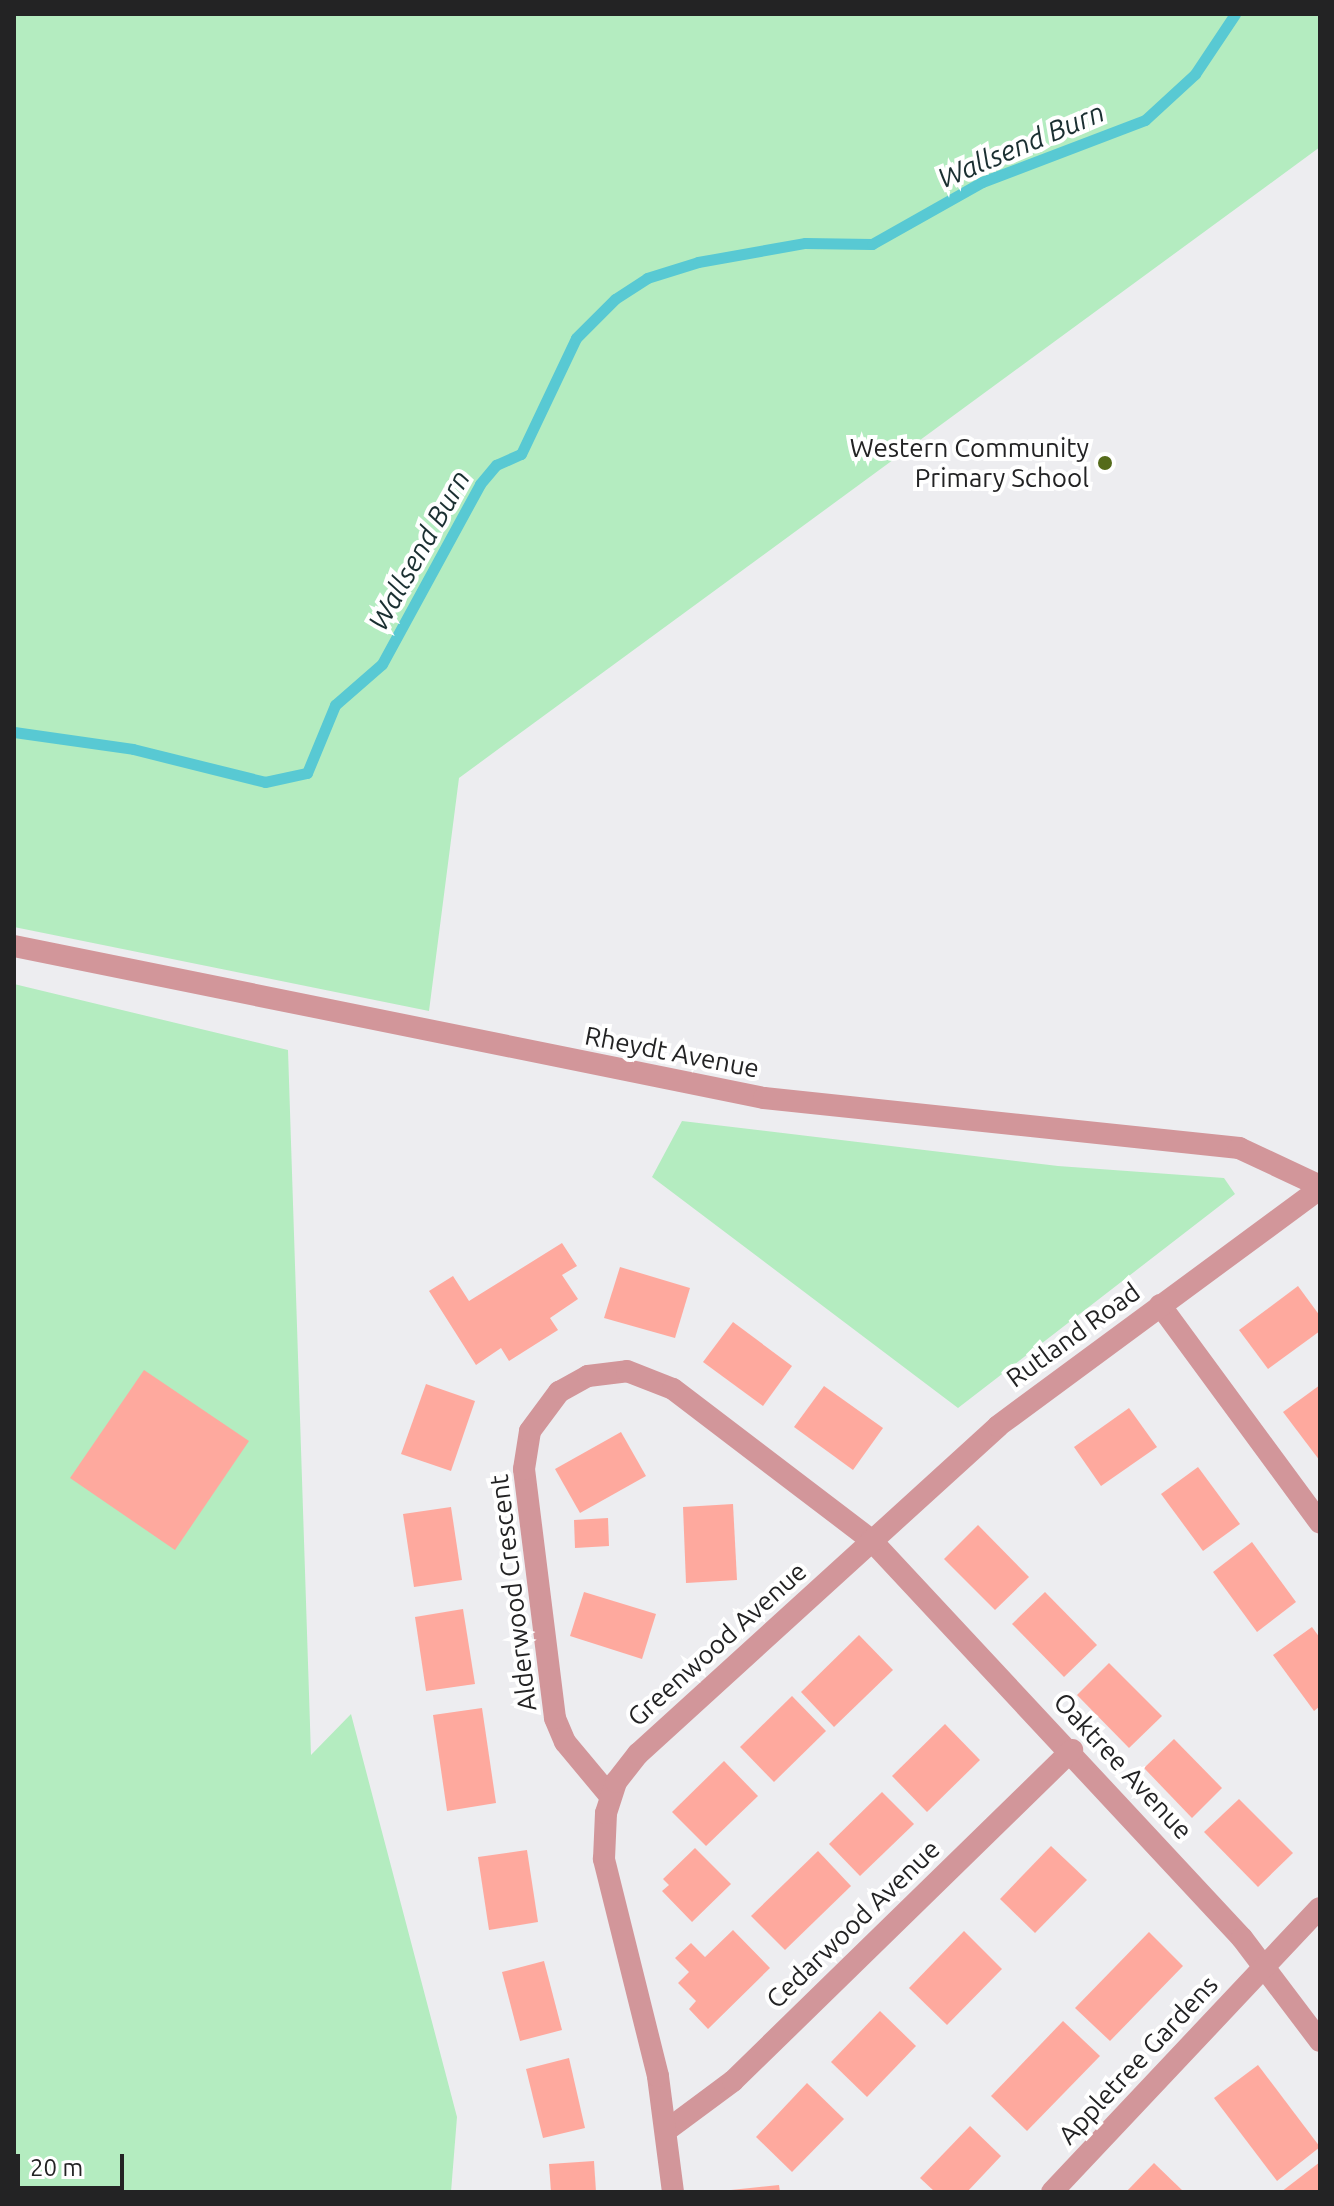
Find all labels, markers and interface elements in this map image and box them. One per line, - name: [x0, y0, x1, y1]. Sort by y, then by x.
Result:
- water label: Wallsend Burn: [933, 95, 1109, 195]
- place label: Western Community Primary School: [850, 432, 1089, 494]
- marker: Western Community Primary School: [1096, 454, 1114, 472]
- water label: Wallsend Burn: [361, 464, 477, 636]
- street label: Rheydt Avenue: [582, 1020, 762, 1084]
- street label: Rutland Road: [1000, 1276, 1146, 1394]
- street label: Alderwood Crescent: [483, 1473, 543, 1713]
- street label: Greenwood Avenue: [621, 1555, 813, 1733]
- street label: Oaktree Avenue: [1047, 1686, 1199, 1846]
- street label: Cedarwood Avenue: [760, 1833, 946, 2015]
- street label: Appletree Gardens: [1052, 1969, 1224, 2151]
- scale bar: [20, 2138, 128, 2188]
- text: 20 m: [30, 2154, 83, 2181]

